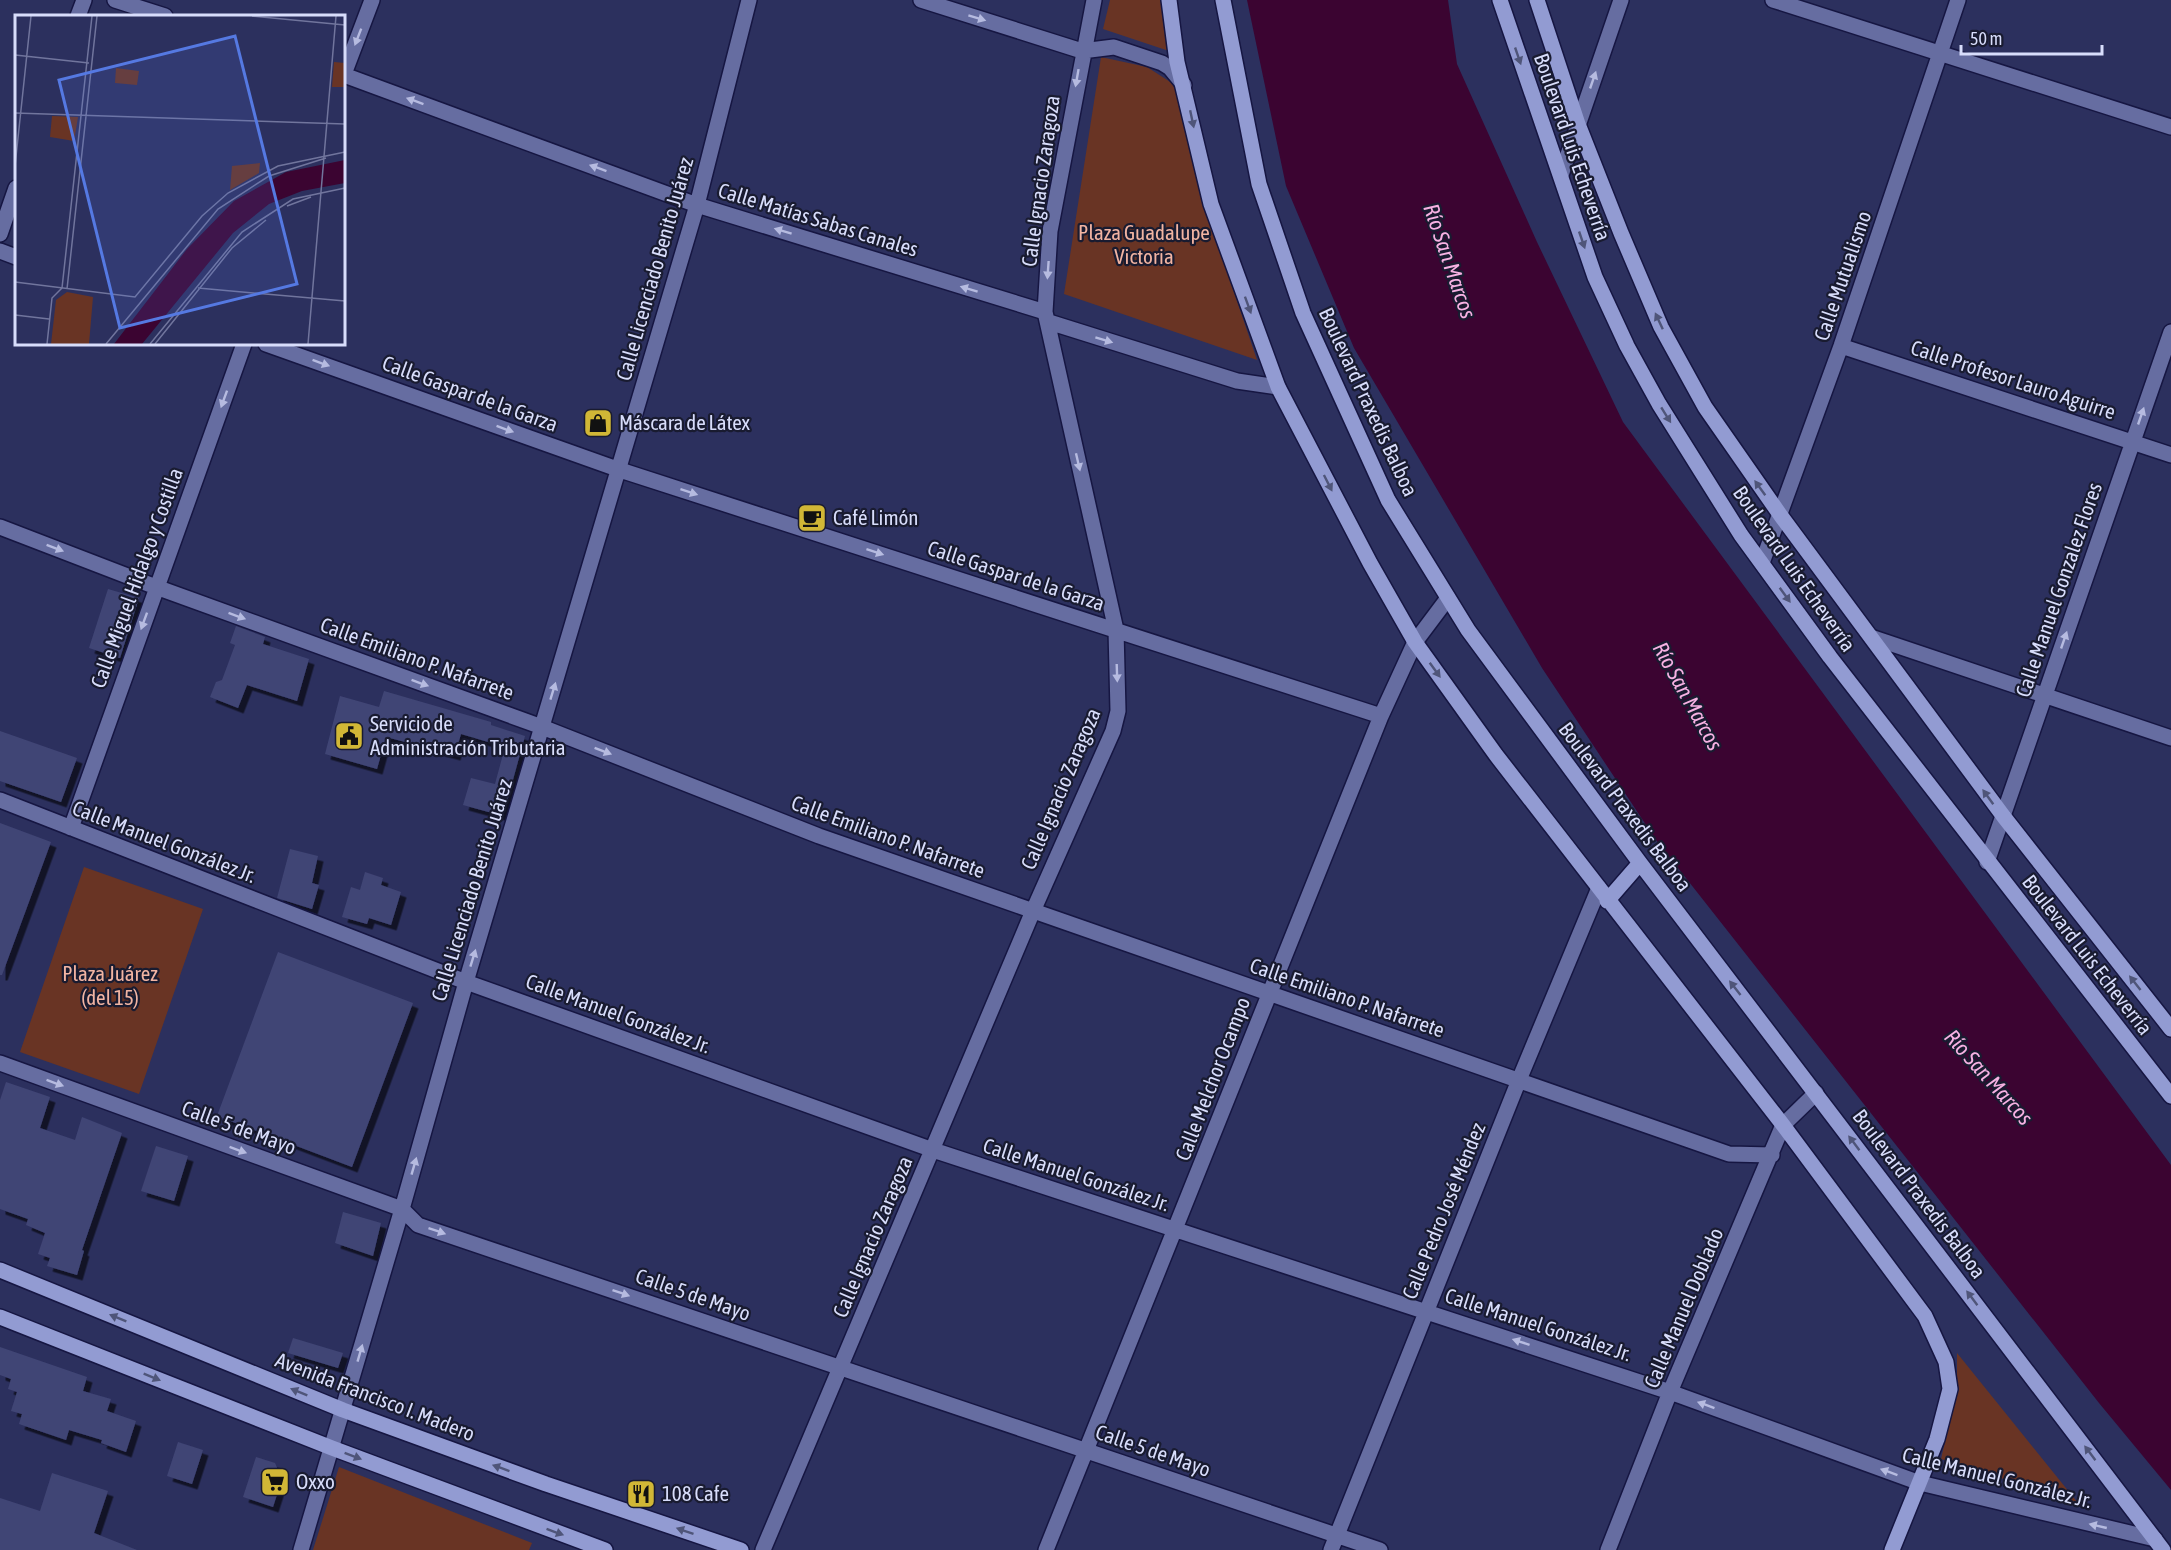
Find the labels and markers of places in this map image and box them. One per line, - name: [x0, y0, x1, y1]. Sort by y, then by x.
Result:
- shop icon: Máscara de Látex: [582, 407, 614, 439]
- place label: Máscara de Látex: [619, 410, 751, 434]
- cafe icon: Café Limón: [796, 502, 828, 534]
- place label: Café Limón: [833, 505, 919, 529]
- place label: Servicio de Administración Tributaria: [370, 711, 565, 759]
- public building icon: Servicio de Administración Tributaria: [333, 720, 365, 752]
- supermarket icon: Oxxo: [259, 1466, 291, 1498]
- place label: Oxxo: [296, 1469, 335, 1493]
- restaurant icon: 108 Cafe: [625, 1478, 657, 1510]
- place label: 108 Cafe: [662, 1481, 729, 1505]

